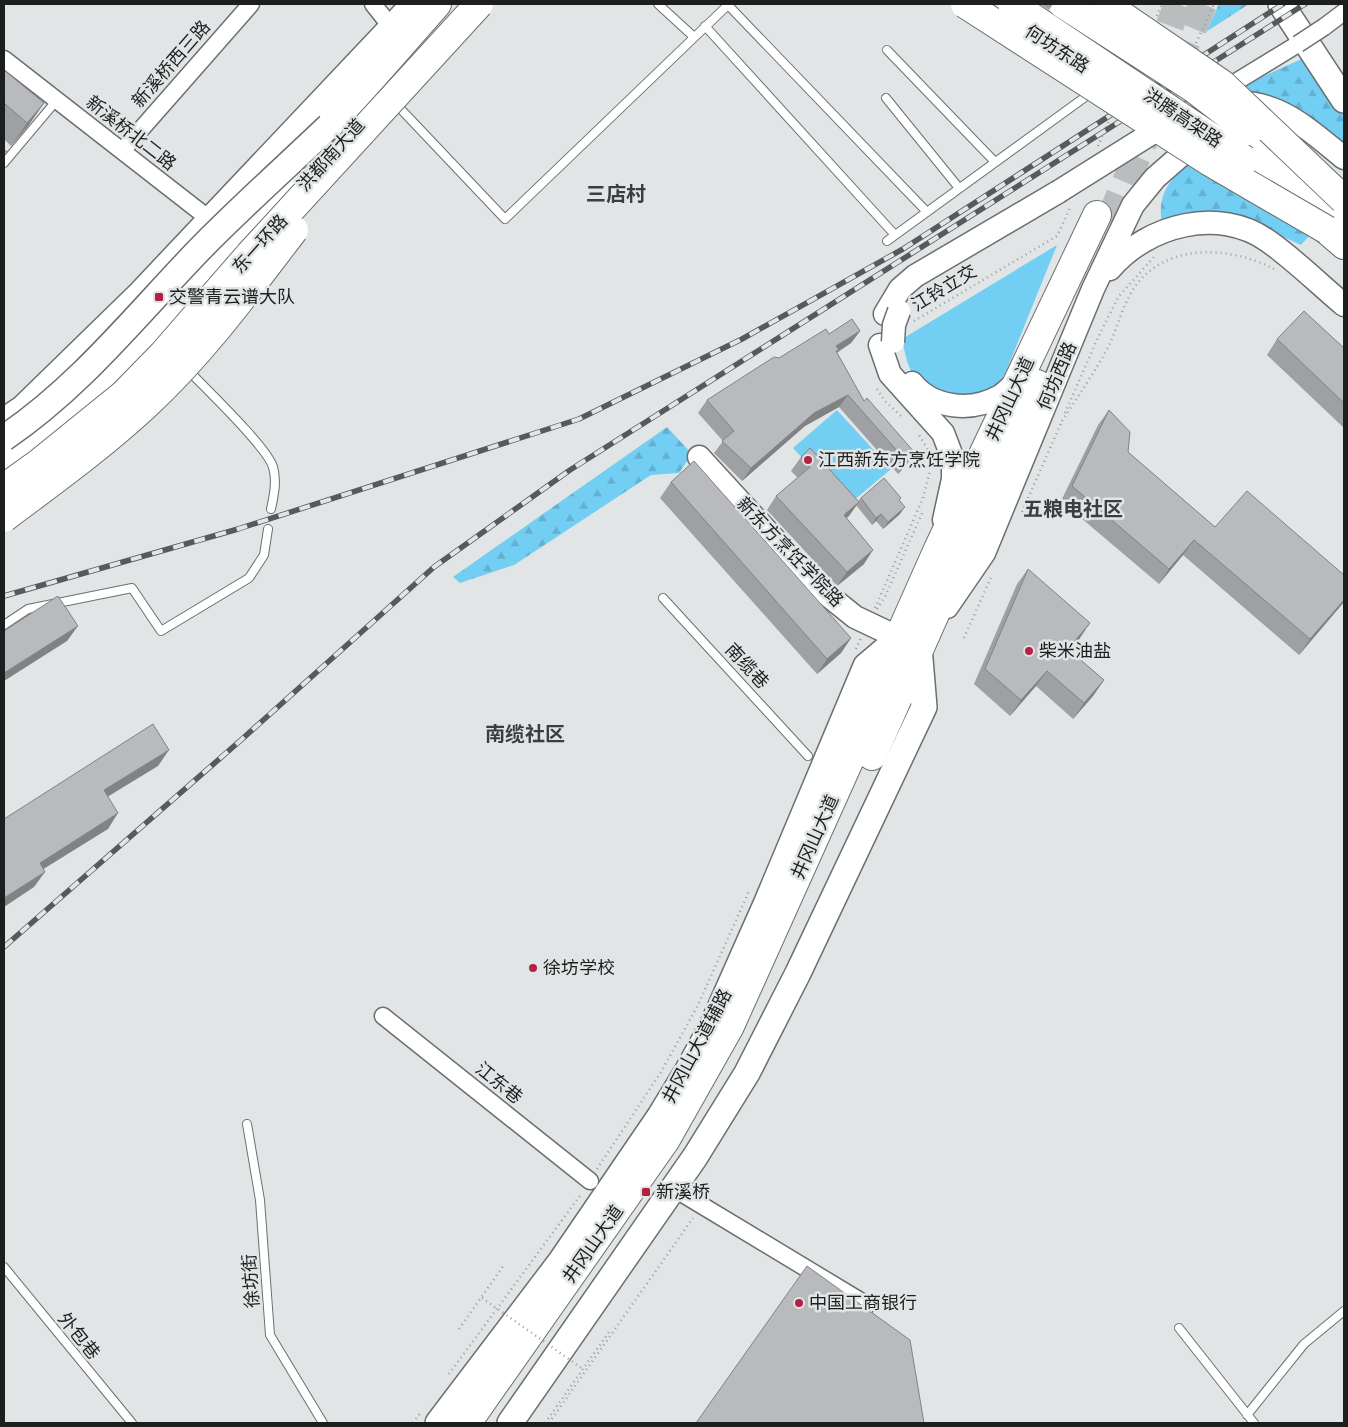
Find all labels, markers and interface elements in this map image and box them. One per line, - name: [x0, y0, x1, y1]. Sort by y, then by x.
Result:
- street label: 新溪桥西三路: [127, 15, 215, 113]
- street label: 何坊东路: [1020, 19, 1094, 79]
- street label: 洪腾高架路: [1139, 83, 1227, 153]
- street label: 新溪桥北二路: [81, 90, 181, 176]
- street label: 洪都南大道: [292, 114, 370, 196]
- district label: 三店村: [586, 181, 646, 208]
- street label: 东一环路: [227, 209, 293, 279]
- street label: 江铃立交: [907, 259, 981, 317]
- place label: 交警青云谱大队: [169, 285, 295, 309]
- marker: 交警青云谱大队: [153, 291, 165, 303]
- street label: 何坊西路: [1032, 338, 1082, 414]
- street label: 井冈山大道: [980, 353, 1040, 445]
- place label: 江西新东方烹饪学院: [818, 448, 980, 472]
- marker: 江西新东方烹饪学院: [802, 454, 814, 466]
- street label: 新东方烹饪学院路: [731, 492, 849, 612]
- district label: 五粮电社区: [1023, 496, 1123, 523]
- street label: 南缆巷: [720, 638, 774, 694]
- place label: 柴米油盐: [1039, 639, 1111, 663]
- marker: 柴米油盐: [1023, 645, 1035, 657]
- district label: 南缆社区: [485, 721, 565, 748]
- street label: 井冈山大道: [786, 791, 844, 883]
- place label: 徐坊学校: [543, 956, 615, 980]
- marker: 徐坊学校: [527, 962, 539, 974]
- street label: 井冈山大道辅路: [657, 985, 737, 1107]
- street label: 江东巷: [470, 1057, 528, 1109]
- place label: 新溪桥: [656, 1180, 710, 1204]
- marker: 新溪桥: [640, 1186, 652, 1198]
- street label: 井冈山大道: [557, 1200, 629, 1288]
- street label: 徐坊街: [237, 1253, 265, 1309]
- place label: 中国工商银行: [809, 1291, 917, 1315]
- marker: 中国工商银行: [793, 1297, 805, 1309]
- street label: 外包巷: [53, 1307, 105, 1365]

